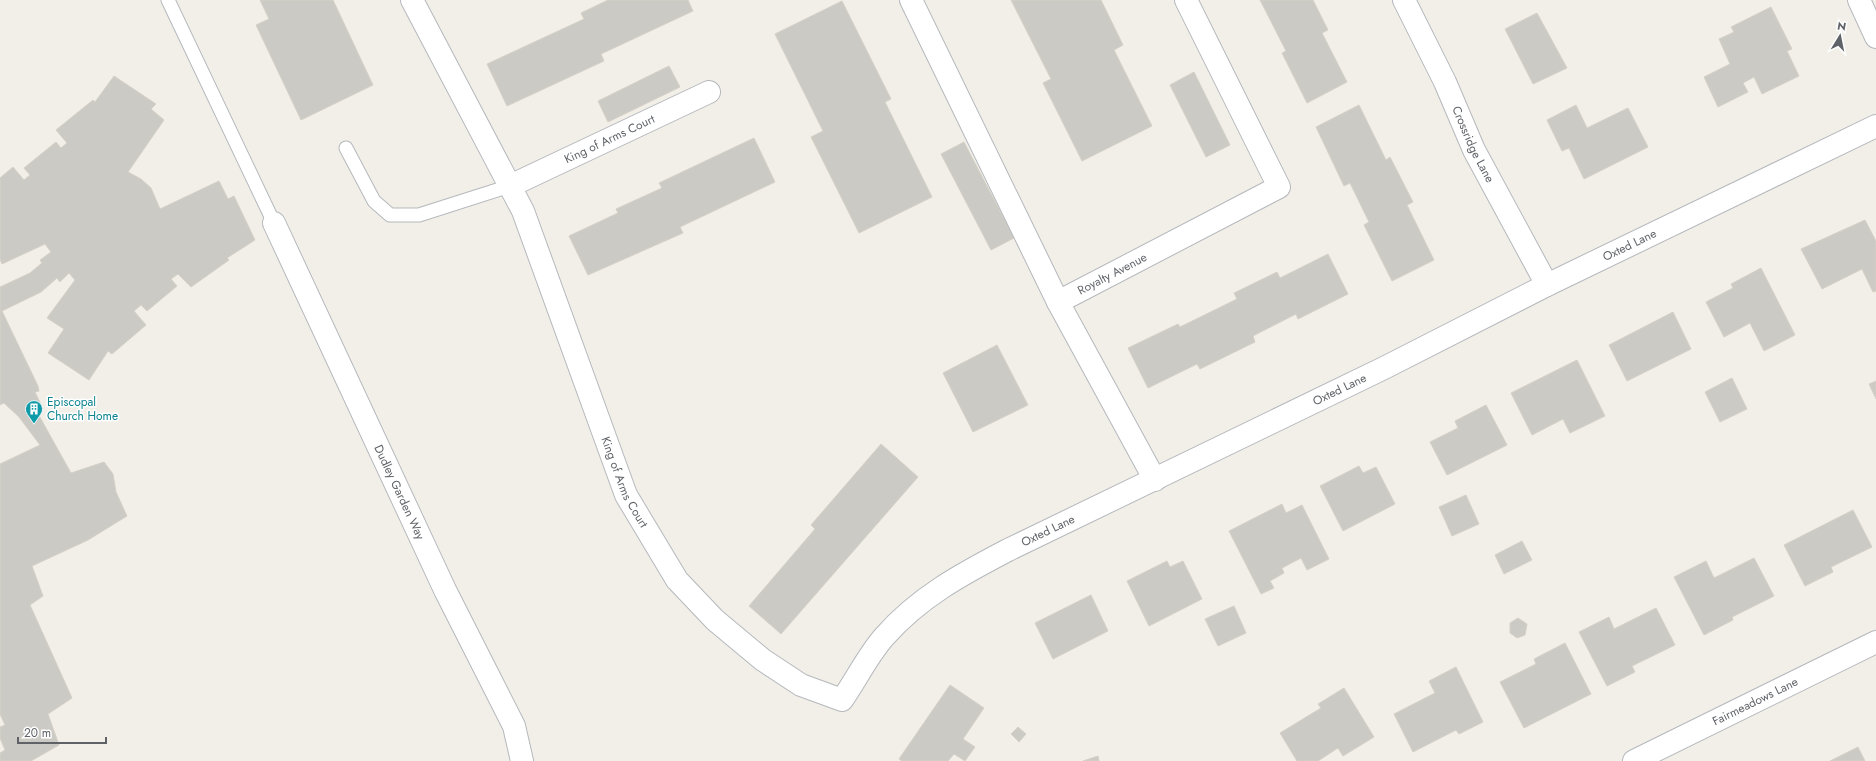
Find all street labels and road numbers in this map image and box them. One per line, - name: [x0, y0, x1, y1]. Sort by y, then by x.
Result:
- street label: Crossridge Lane: [1447, 103, 1499, 186]
- street label: King of Arms Court: [561, 110, 658, 168]
- street label: Oxted Lane: [1600, 224, 1659, 266]
- street label: Royalty Avenue: [1074, 248, 1150, 299]
- street label: Oxted Lane: [1310, 369, 1369, 410]
- street label: King of Arms Court: [597, 434, 653, 531]
- street label: Dudley Garden Way: [370, 442, 430, 543]
- street label: Oxted Lane: [1018, 510, 1078, 551]
- street label: Fairmeadows Lane: [1709, 673, 1801, 730]

